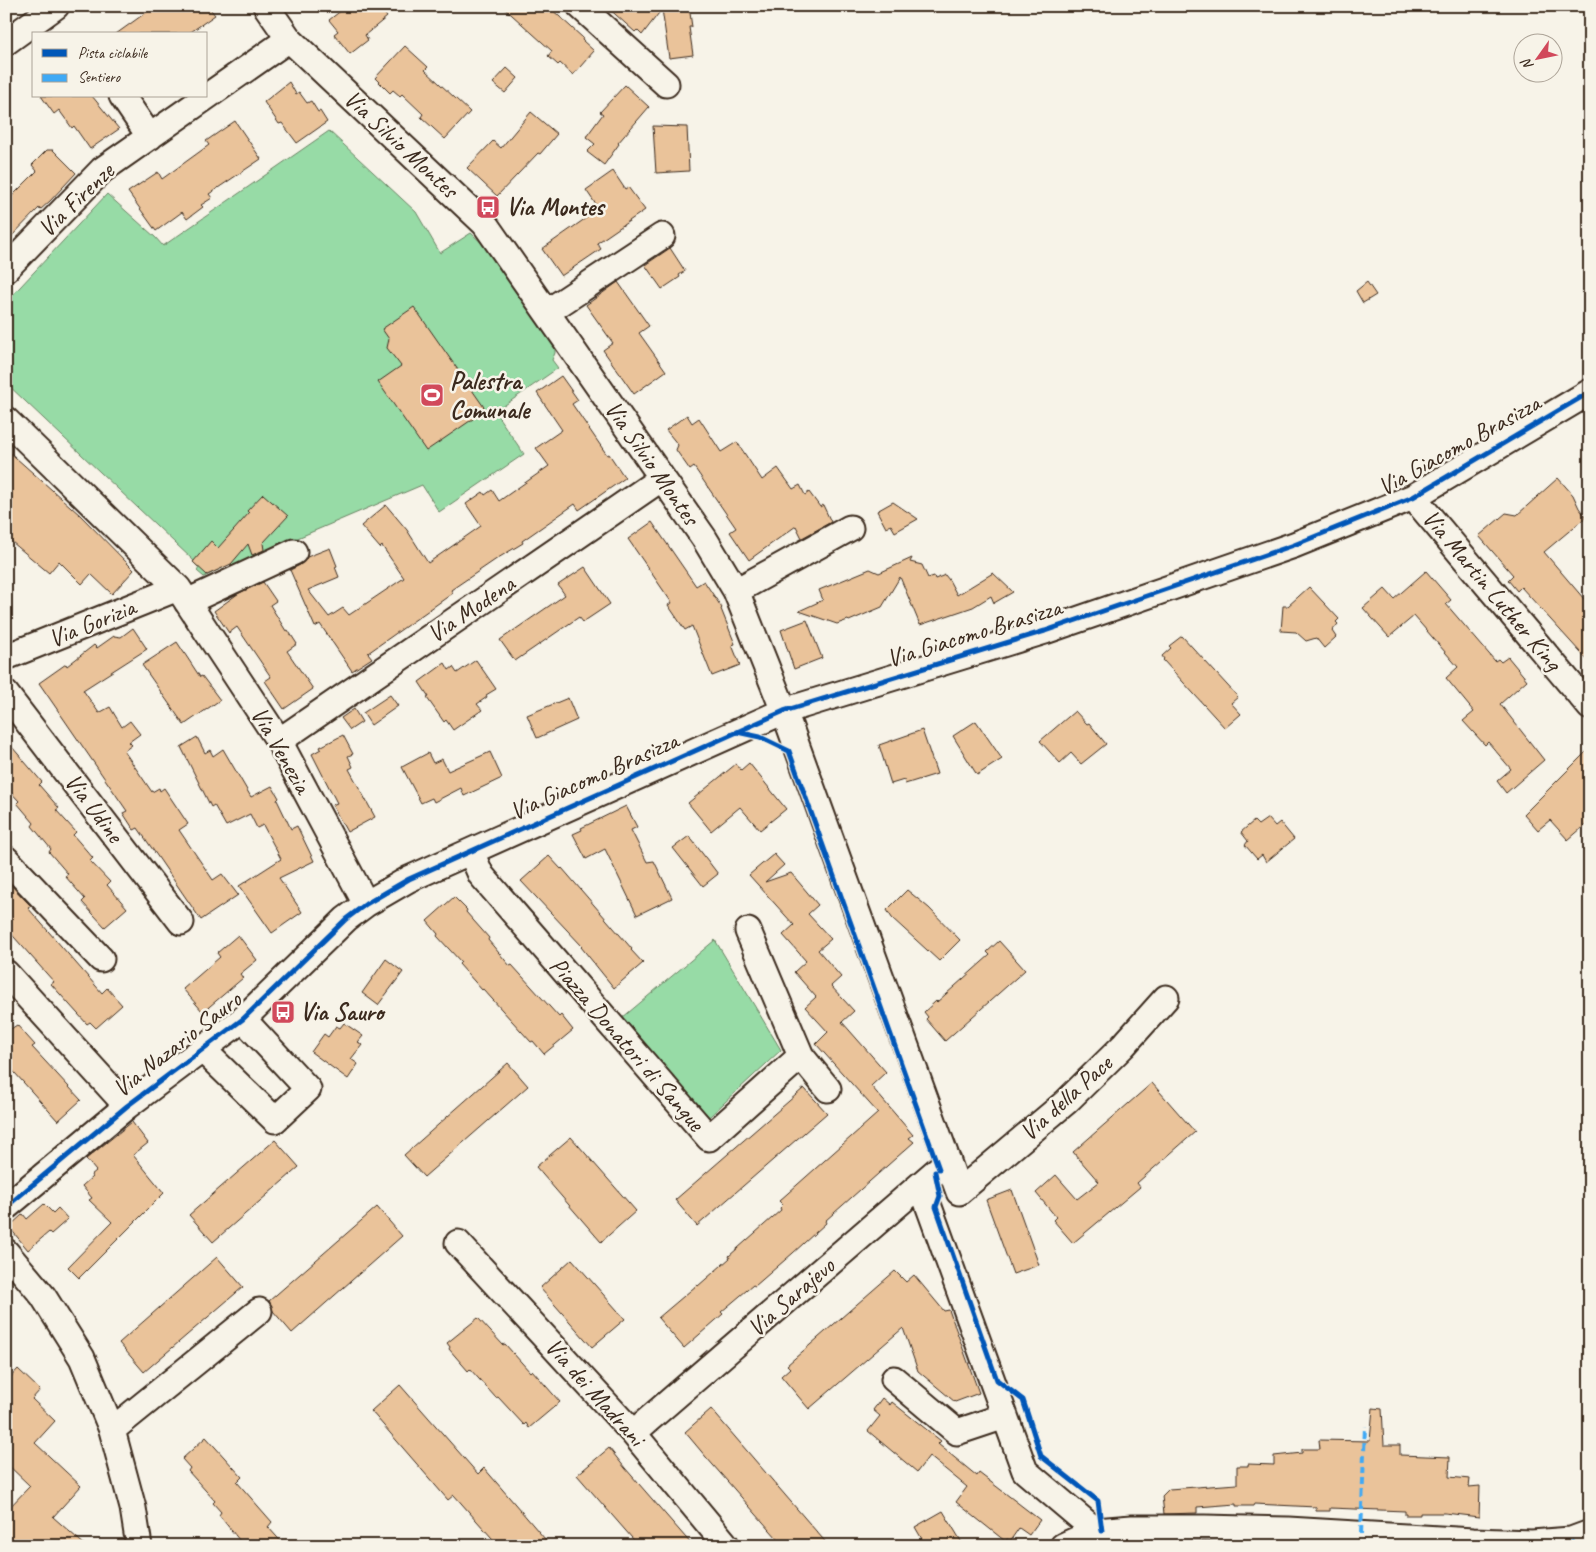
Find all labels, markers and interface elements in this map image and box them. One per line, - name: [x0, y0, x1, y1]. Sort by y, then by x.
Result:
- legend: [32, 32, 208, 98]
- north arrow: [1514, 32, 1564, 82]
- text: Pista ciclabile: [78, 44, 148, 63]
- text: N: [1517, 55, 1537, 73]
- text: Sentiero: [78, 68, 121, 87]
- street label: Via Silvio Montes: [337, 83, 467, 207]
- street label: Via Firenze: [31, 155, 122, 244]
- place label: Via Montes: [506, 191, 606, 223]
- bus stop icon: Via Montes: [475, 194, 501, 220]
- place label: Palestra Comunale: [450, 365, 532, 426]
- sports icon: Palestra Comunale: [419, 382, 445, 408]
- street label: Via Giacomo Brasizza: [1372, 386, 1548, 503]
- street label: Via Silvio Montes: [597, 394, 708, 534]
- street label: Via Martin Luther King: [1415, 503, 1570, 679]
- street label: Via Modena: [421, 567, 523, 650]
- street label: Via Gorizia: [44, 590, 143, 655]
- street label: Via Giacomo Brasizza: [883, 590, 1068, 675]
- street label: Via Venezia: [243, 701, 320, 801]
- street label: Via Giacomo Brasizza: [505, 723, 686, 827]
- street label: Via Udine: [57, 767, 132, 851]
- street label: Piazza Donatori di Sangue: [543, 950, 713, 1139]
- street label: Via Nazario Sauro: [106, 983, 249, 1104]
- place label: Via Sauro: [300, 996, 387, 1028]
- bus stop icon: Via Sauro: [270, 999, 296, 1025]
- street label: Via della Pace: [1013, 1047, 1120, 1148]
- street label: Via Sarajevo: [741, 1250, 842, 1344]
- street label: Via dei Madrani: [538, 1331, 654, 1455]

